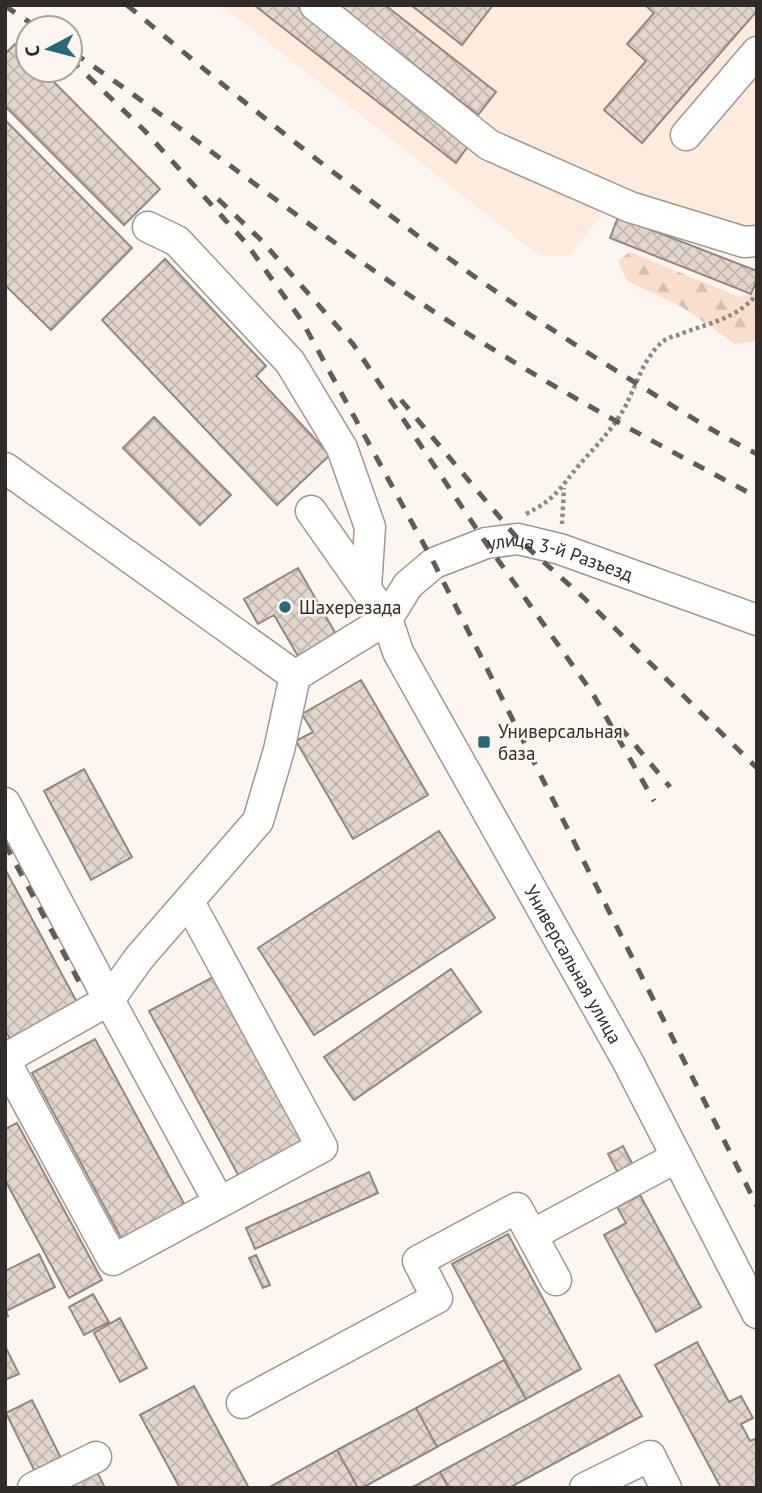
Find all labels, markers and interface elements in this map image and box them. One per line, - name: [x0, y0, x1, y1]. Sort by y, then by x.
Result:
- north arrow: [14, 14, 84, 84]
- text: С: [20, 44, 45, 58]
- street label: улица 3-й Разъезд: [485, 527, 636, 586]
- place label: Шахерезада: [299, 595, 402, 619]
- marker: Шахерезада: [277, 599, 293, 615]
- place label: Универсальная база: [498, 719, 623, 765]
- marker: Универсальная база: [476, 734, 492, 750]
- street label: Универсальная улица: [519, 881, 627, 1048]

